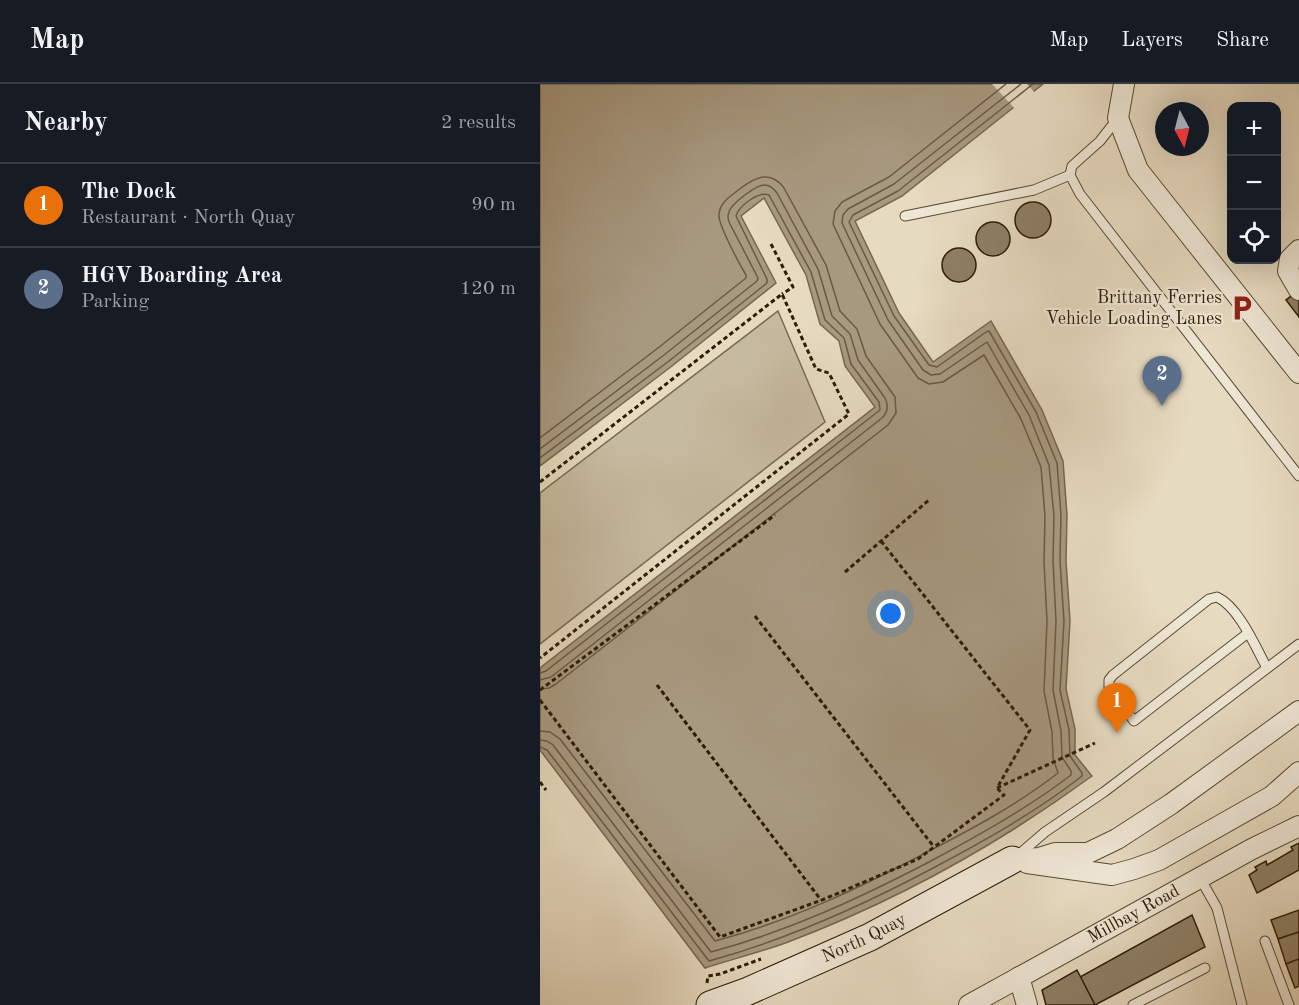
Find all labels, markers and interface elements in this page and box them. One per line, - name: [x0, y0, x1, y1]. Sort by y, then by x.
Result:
- text: Map: [30, 27, 84, 55]
- text: Map: [1049, 30, 1088, 51]
- text: Layers: [1121, 30, 1183, 51]
- text: Share: [1216, 30, 1269, 51]
- north arrow: [1155, 102, 1209, 156]
- map controls: [1227, 102, 1281, 264]
- button: +: [1227, 102, 1281, 156]
- text: Nearby: [24, 110, 108, 136]
- text: 2 results: [441, 113, 516, 133]
- button: −: [1227, 156, 1281, 210]
- text: The Dock: [81, 181, 177, 203]
- text: 1: [38, 195, 49, 215]
- text: 90 m: [471, 195, 516, 215]
- text: Restaurant · North Quay: [81, 208, 295, 228]
- button: locate: [1227, 210, 1281, 264]
- text: HGV Boarding Area: [81, 265, 282, 287]
- text: 2: [38, 279, 49, 299]
- text: 120 m: [460, 279, 516, 299]
- place label: Brittany Ferries Vehicle Loading Lanes: [1045, 289, 1222, 328]
- text: Parking: [81, 292, 149, 312]
- parking icon: Brittany Ferries Vehicle Loading Lanes: [1227, 293, 1257, 323]
- pin: 2: [1142, 356, 1182, 406]
- your location: [876, 599, 905, 628]
- pin: 1: [1098, 684, 1136, 733]
- street label: Millbay Road: [1085, 882, 1183, 947]
- street label: North Quay: [819, 910, 910, 966]

